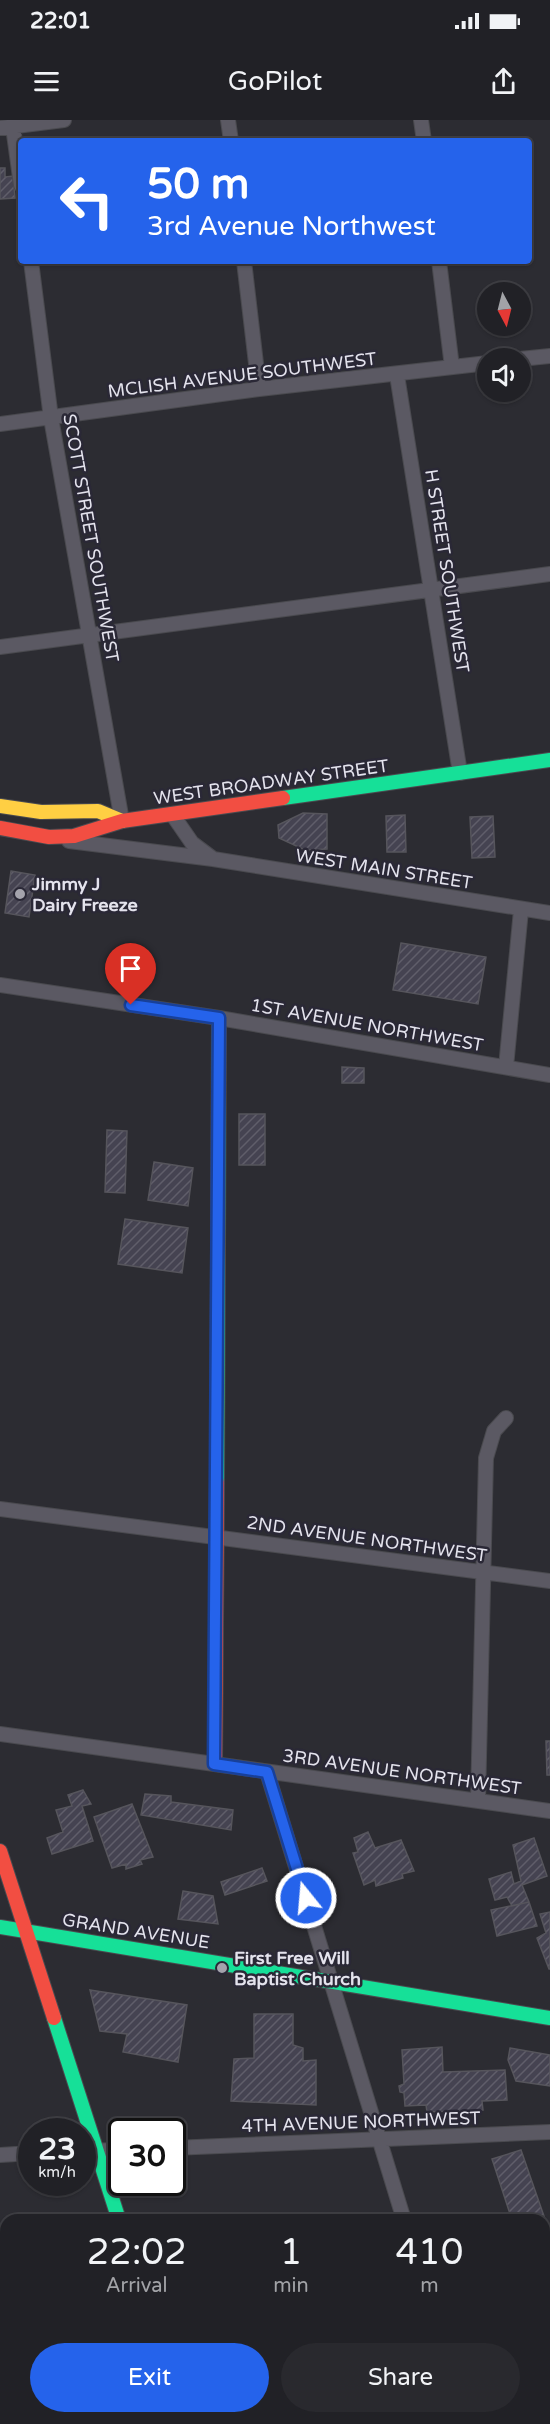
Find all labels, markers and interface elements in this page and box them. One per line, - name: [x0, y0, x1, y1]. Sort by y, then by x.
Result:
- text: 22:01: [30, 8, 91, 34]
- icon: menu: [30, 65, 63, 98]
- text: GoPilot: [228, 65, 322, 98]
- icon: share: [487, 65, 520, 98]
- text: 50 m: [147, 159, 249, 210]
- icon: left: [48, 162, 126, 240]
- text: 3rd Avenue Northwest: [147, 210, 436, 243]
- north arrow: [477, 282, 531, 336]
- map controls: [477, 282, 531, 402]
- street label: MCLISH AVENUE SOUTHWEST: [106, 348, 378, 402]
- button: sound: [477, 348, 531, 402]
- street label: SCOTT STREET SOUTHWEST: [58, 412, 124, 664]
- street label: H STREET SOUTHWEST: [420, 468, 474, 675]
- street label: WEST BROADWAY STREET: [152, 755, 390, 809]
- street label: WEST MAIN STREET: [294, 844, 474, 894]
- place label: Jimmy J Dairy Freeze: [31, 873, 138, 916]
- marker: Jimmy J Dairy Freeze: [13, 887, 27, 901]
- pin: [105, 943, 156, 1005]
- icon: arrive: [114, 952, 147, 985]
- street label: 1ST AVENUE NORTHWEST: [249, 994, 485, 1056]
- street label: 2ND AVENUE NORTHWEST: [245, 1511, 489, 1567]
- street label: 3RD AVENUE NORTHWEST: [281, 1744, 523, 1800]
- position arrow: [274, 1866, 338, 1930]
- street label: GRAND AVENUE: [61, 1909, 211, 1953]
- place label: First Free Will Baptist Church: [234, 1947, 361, 1990]
- marker: First Free Will Baptist Church: [215, 1961, 229, 1975]
- street label: 4TH AVENUE NORTHWEST: [241, 2107, 481, 2137]
- speed limit sign: 30: [108, 2118, 186, 2196]
- text: 23: [38, 2131, 76, 2168]
- text: km/h: [38, 2163, 76, 2181]
- text: 22:02: [87, 2231, 187, 2274]
- text: 1: [280, 2231, 302, 2274]
- text: 410: [395, 2231, 463, 2274]
- text: Arrival: [106, 2274, 168, 2298]
- text: min: [273, 2274, 309, 2298]
- text: m: [420, 2274, 439, 2298]
- button: Exit: [30, 2343, 269, 2412]
- button: Share: [281, 2343, 520, 2412]

